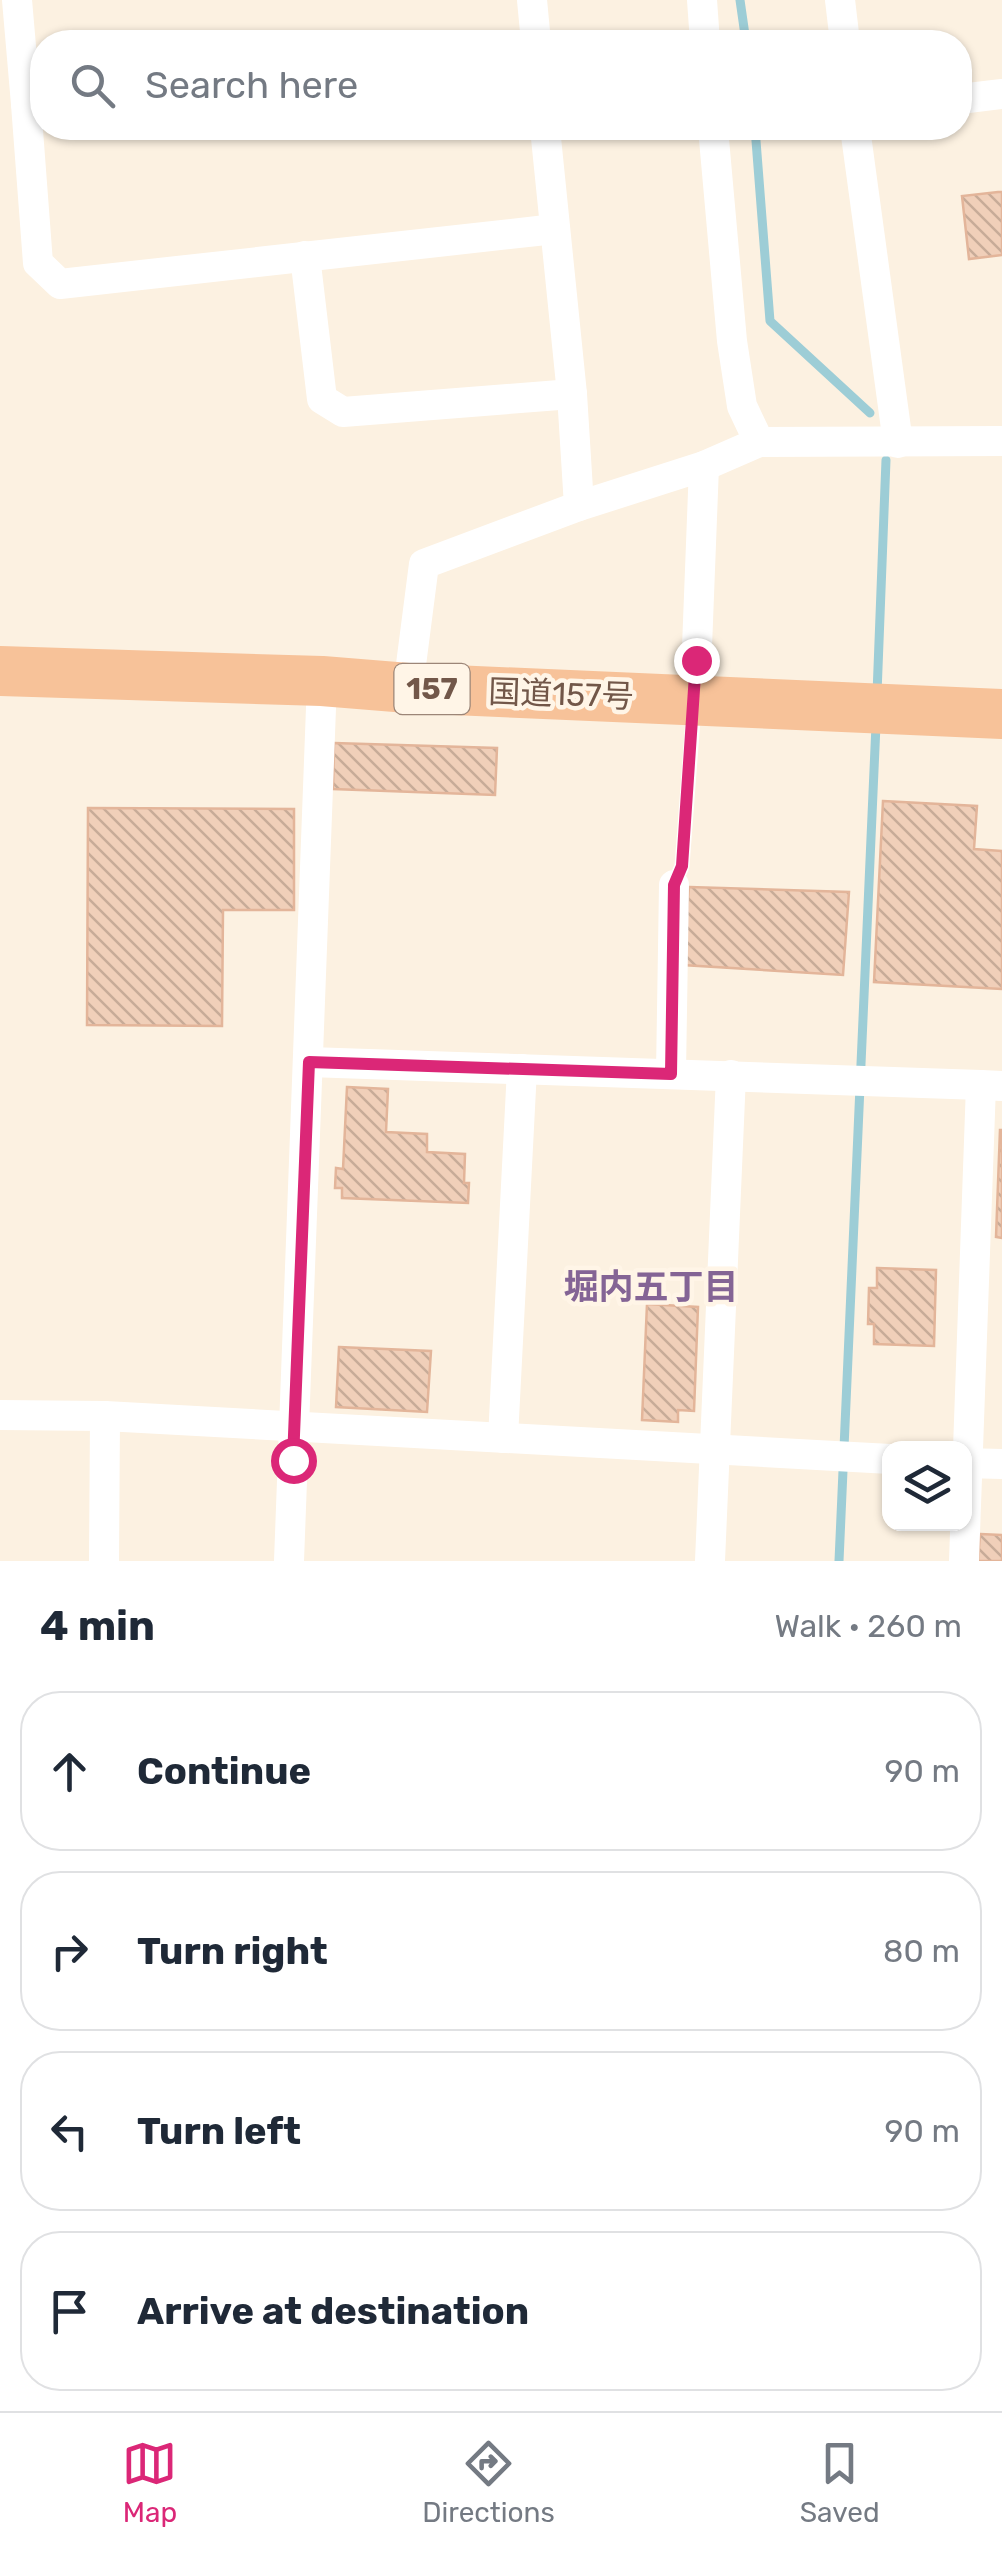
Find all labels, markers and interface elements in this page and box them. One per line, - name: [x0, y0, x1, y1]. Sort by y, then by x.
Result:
- search box: [30, 30, 972, 140]
- icon: search: [65, 58, 120, 113]
- text: Search here: [145, 62, 358, 108]
- route end: [674, 638, 720, 684]
- road number: 157: [394, 664, 470, 714]
- street label: 国道157号: [488, 672, 634, 716]
- district label: 堀内五丁目: [563, 1266, 739, 1308]
- route start: [271, 1438, 317, 1484]
- map controls: [882, 1441, 972, 1531]
- button: layers: [882, 1441, 972, 1531]
- text: 4 min: [40, 1601, 155, 1651]
- text: Walk · 260 m: [775, 1607, 962, 1645]
- icon: ahead: [42, 1744, 97, 1799]
- text: Continue: [137, 1748, 311, 1794]
- text: 90 m: [884, 1752, 960, 1790]
- icon: right: [42, 1924, 97, 1979]
- text: Turn right: [137, 1928, 328, 1974]
- text: 80 m: [883, 1932, 960, 1970]
- icon: left: [42, 2104, 97, 2159]
- text: Turn left: [137, 2108, 301, 2154]
- text: 90 m: [884, 2112, 960, 2150]
- icon: arrive: [42, 2284, 97, 2339]
- text: Arrive at destination: [137, 2288, 529, 2334]
- tab: Map: [122, 2436, 177, 2529]
- tab: Directions: [422, 2436, 555, 2529]
- tab: Saved: [800, 2436, 880, 2529]

